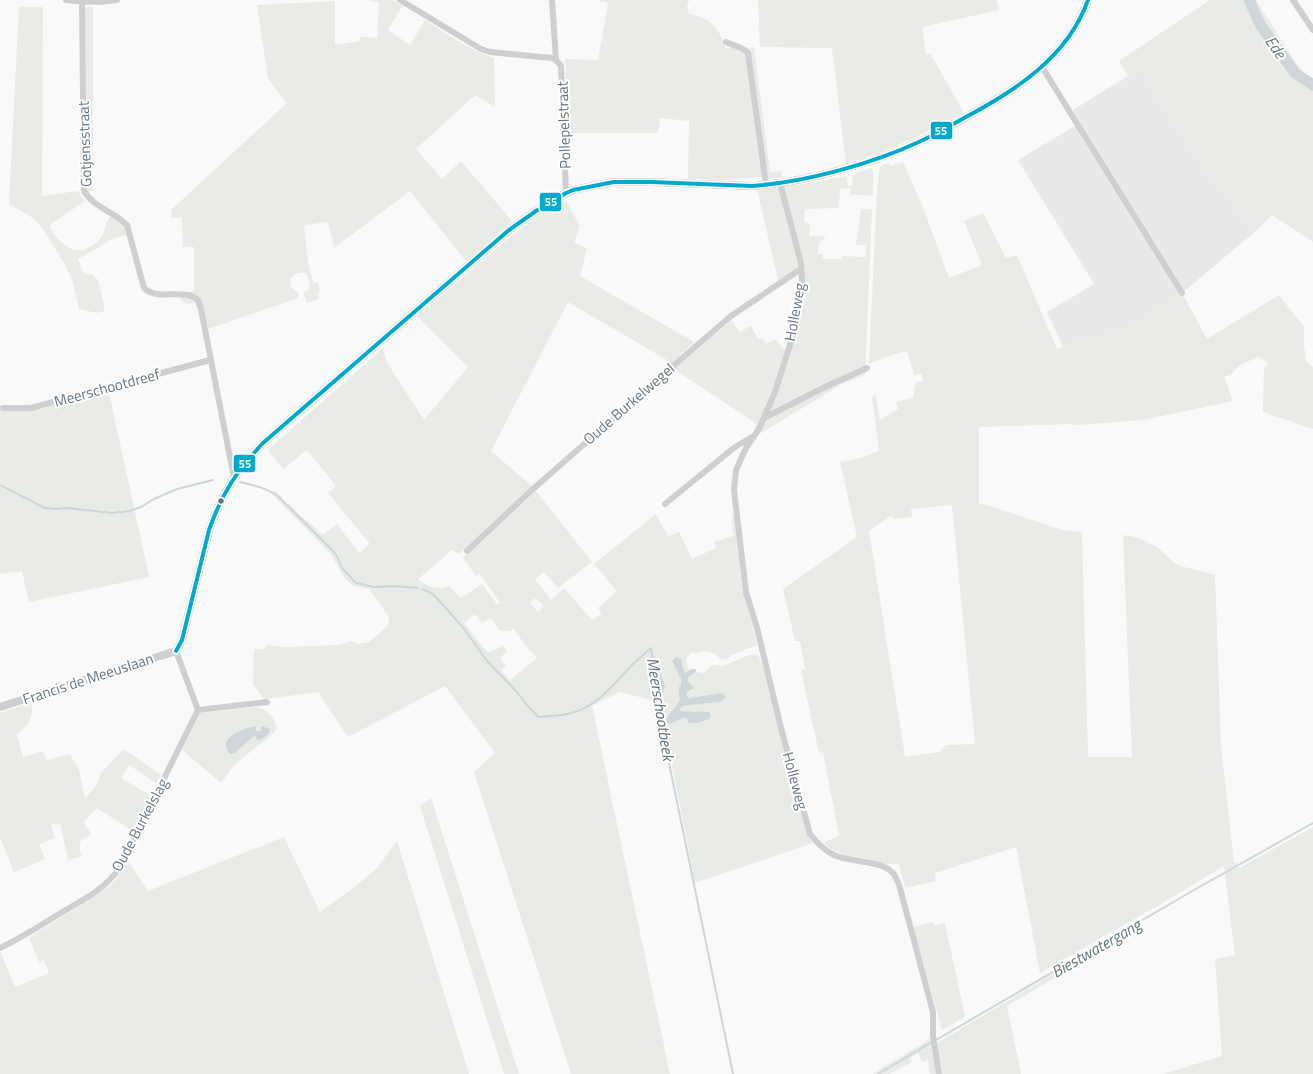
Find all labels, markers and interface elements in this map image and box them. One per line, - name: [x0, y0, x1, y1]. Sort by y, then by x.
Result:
- water label: Ede: [1259, 31, 1293, 65]
- street label: Pollepelstraat: [550, 80, 577, 169]
- street label: Gotjensstraat: [71, 100, 97, 187]
- line badge: 55: [930, 121, 953, 140]
- text: 55: [935, 123, 947, 139]
- line badge: 55: [539, 192, 562, 212]
- text: 55: [545, 194, 557, 210]
- street label: Holleweg: [778, 281, 811, 343]
- street label: Oude Burkelwegel: [578, 357, 680, 450]
- street label: Meerschootdreef: [51, 362, 162, 413]
- line badge: 55: [233, 454, 256, 473]
- text: 55: [239, 456, 251, 472]
- unlabelled marker: [216, 496, 226, 506]
- street label: Francis de Meeuslaan: [19, 647, 156, 711]
- water label: Meerschootbeek: [641, 656, 681, 764]
- street label: Holleweg: [777, 749, 814, 813]
- street label: Oude Burkelslag: [105, 774, 174, 876]
- water label: Biestwatergang: [1047, 911, 1147, 983]

